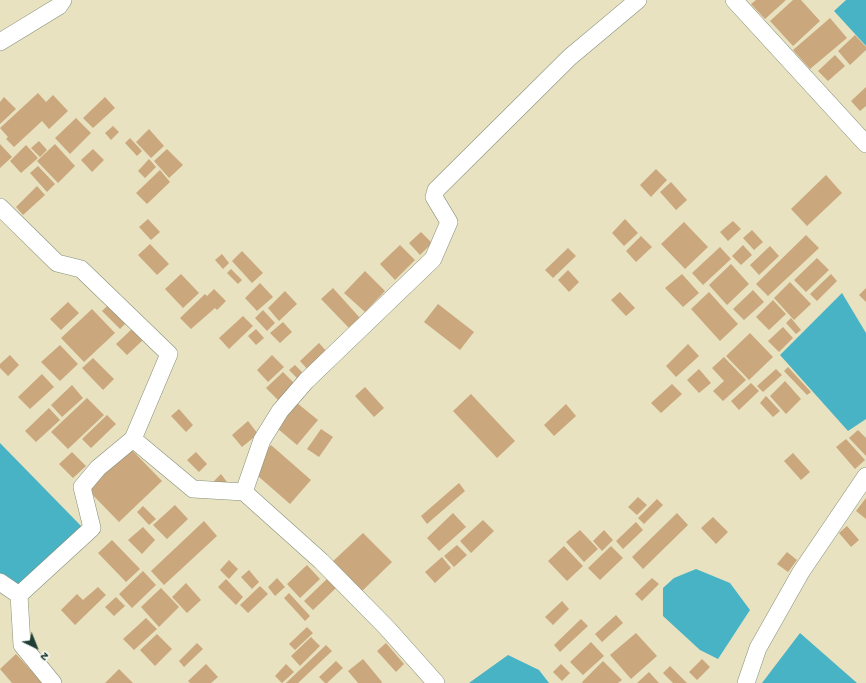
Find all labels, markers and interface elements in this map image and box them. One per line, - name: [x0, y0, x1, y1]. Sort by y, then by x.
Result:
- north arrow: [16, 627, 56, 667]
- text: N: [37, 649, 51, 663]

